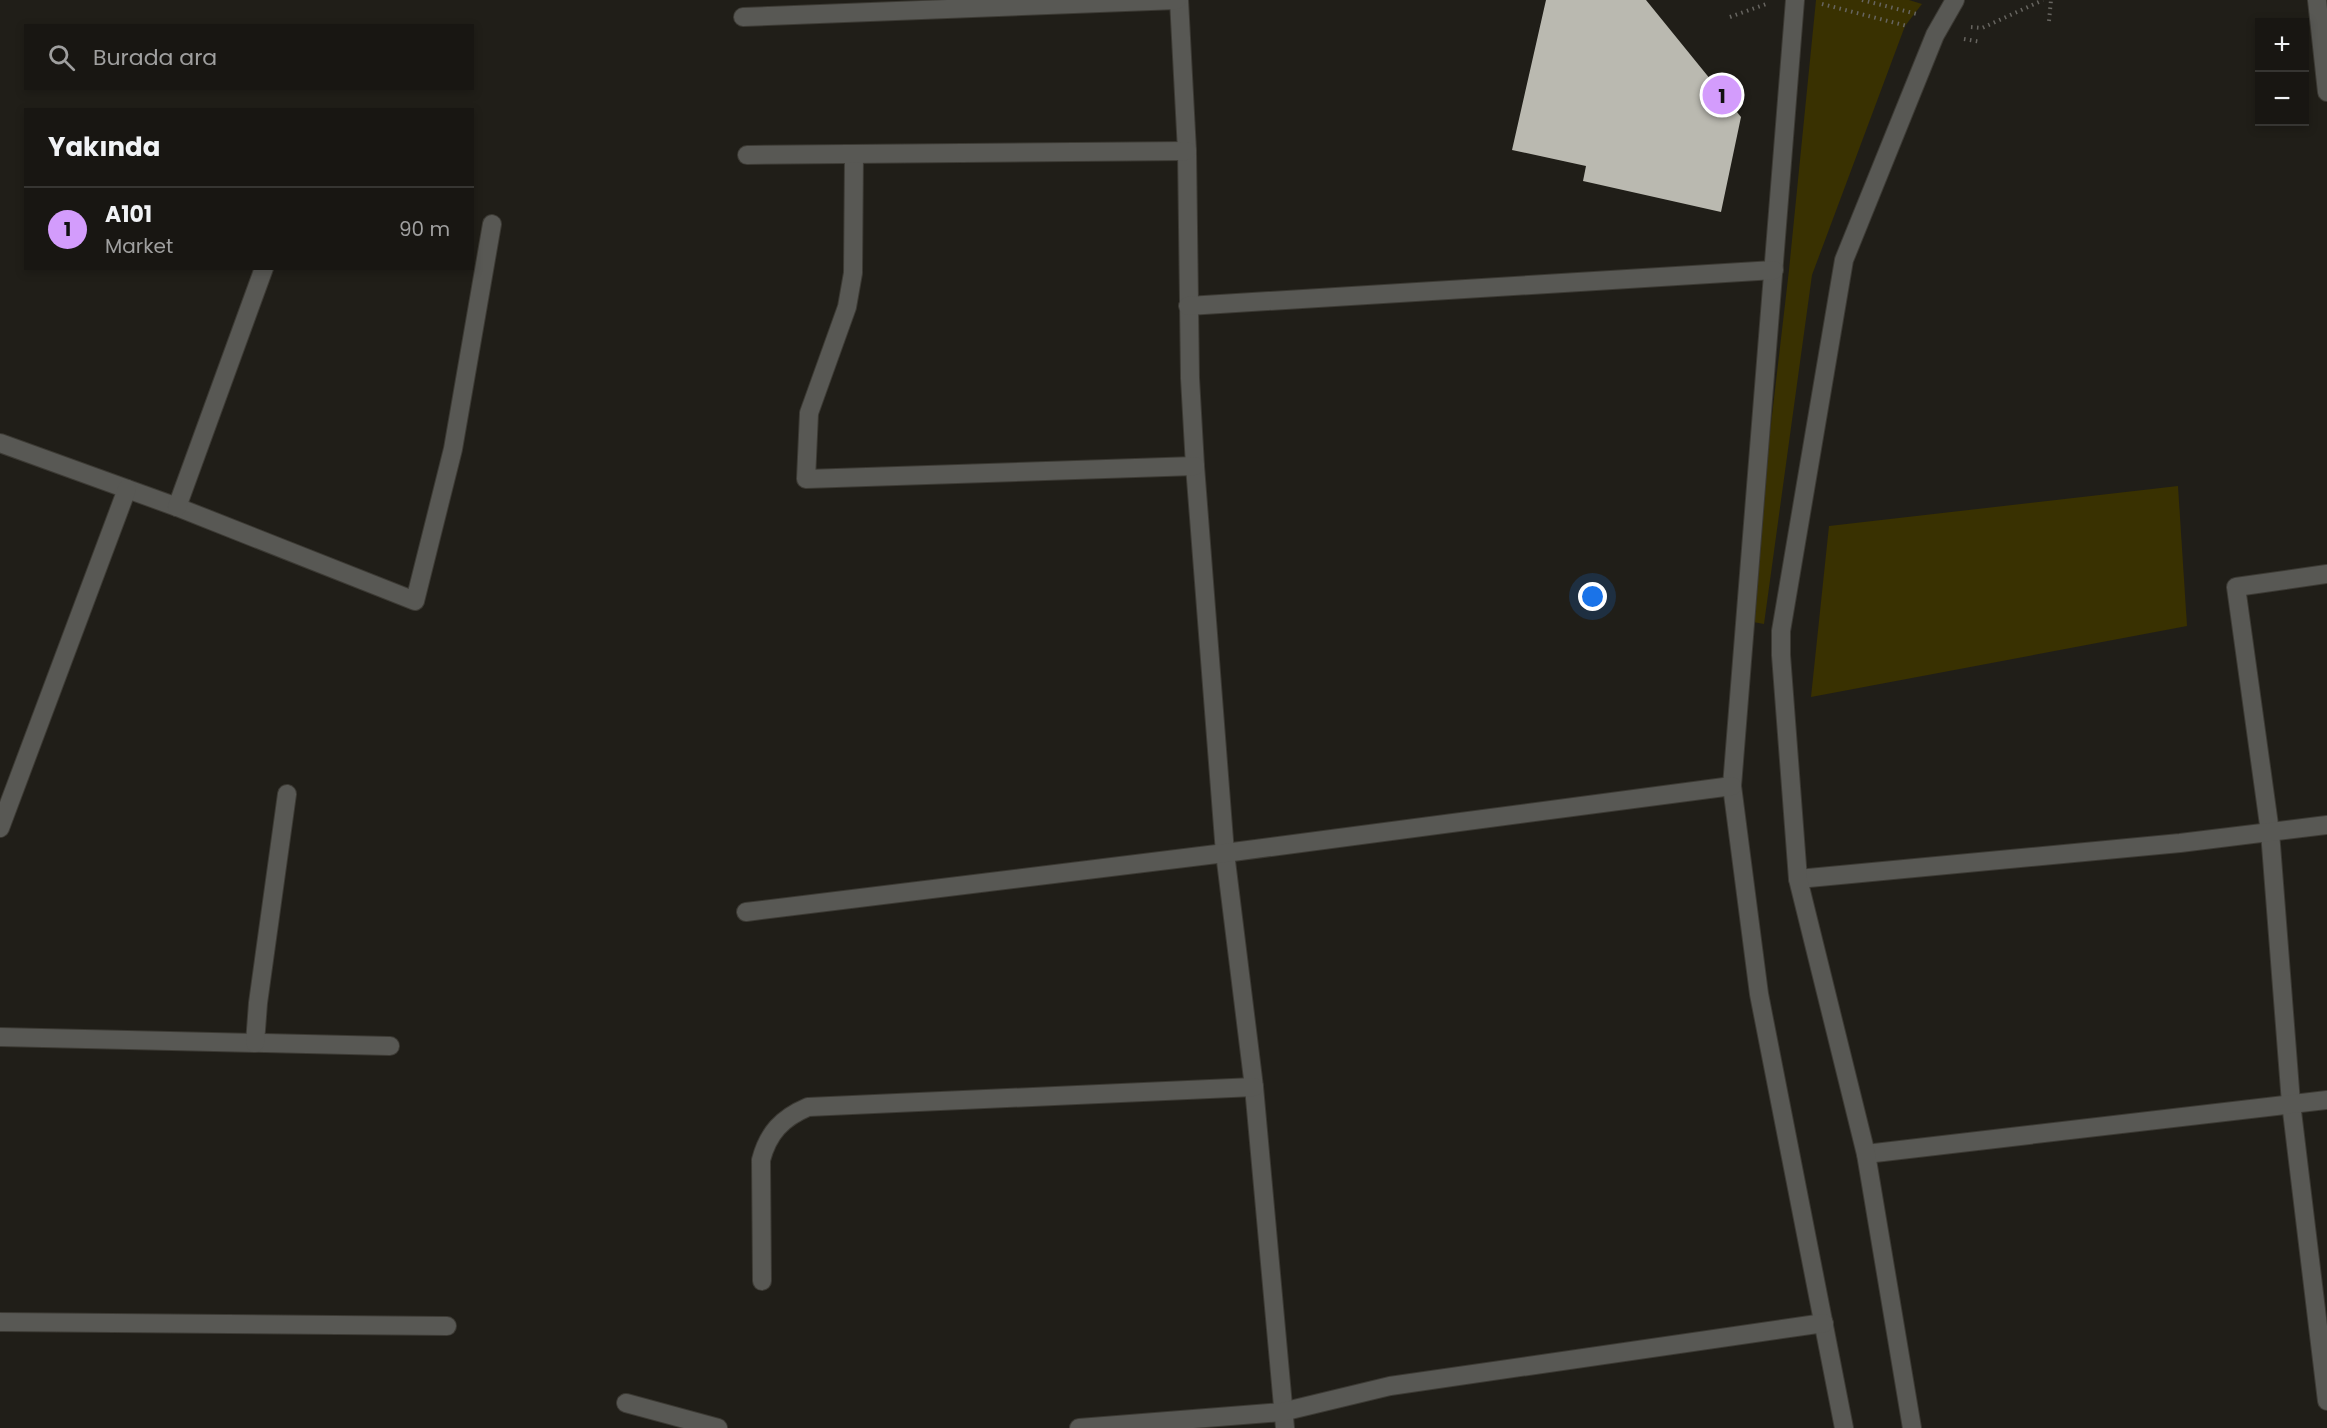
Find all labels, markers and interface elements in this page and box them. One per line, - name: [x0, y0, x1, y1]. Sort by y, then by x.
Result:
- map controls: [2255, 18, 2309, 126]
- button: +: [2255, 18, 2309, 72]
- search box: [24, 24, 474, 90]
- icon: search: [45, 41, 78, 74]
- text: Burada ara: [93, 42, 217, 73]
- pin: 1: [1702, 72, 1742, 118]
- button: −: [2255, 72, 2309, 126]
- text: Yakında: [48, 129, 160, 165]
- text: A101: [105, 199, 152, 230]
- text: 1: [64, 215, 71, 243]
- text: 90 m: [399, 215, 450, 243]
- text: Market: [105, 232, 173, 260]
- your location: [1578, 582, 1607, 611]

